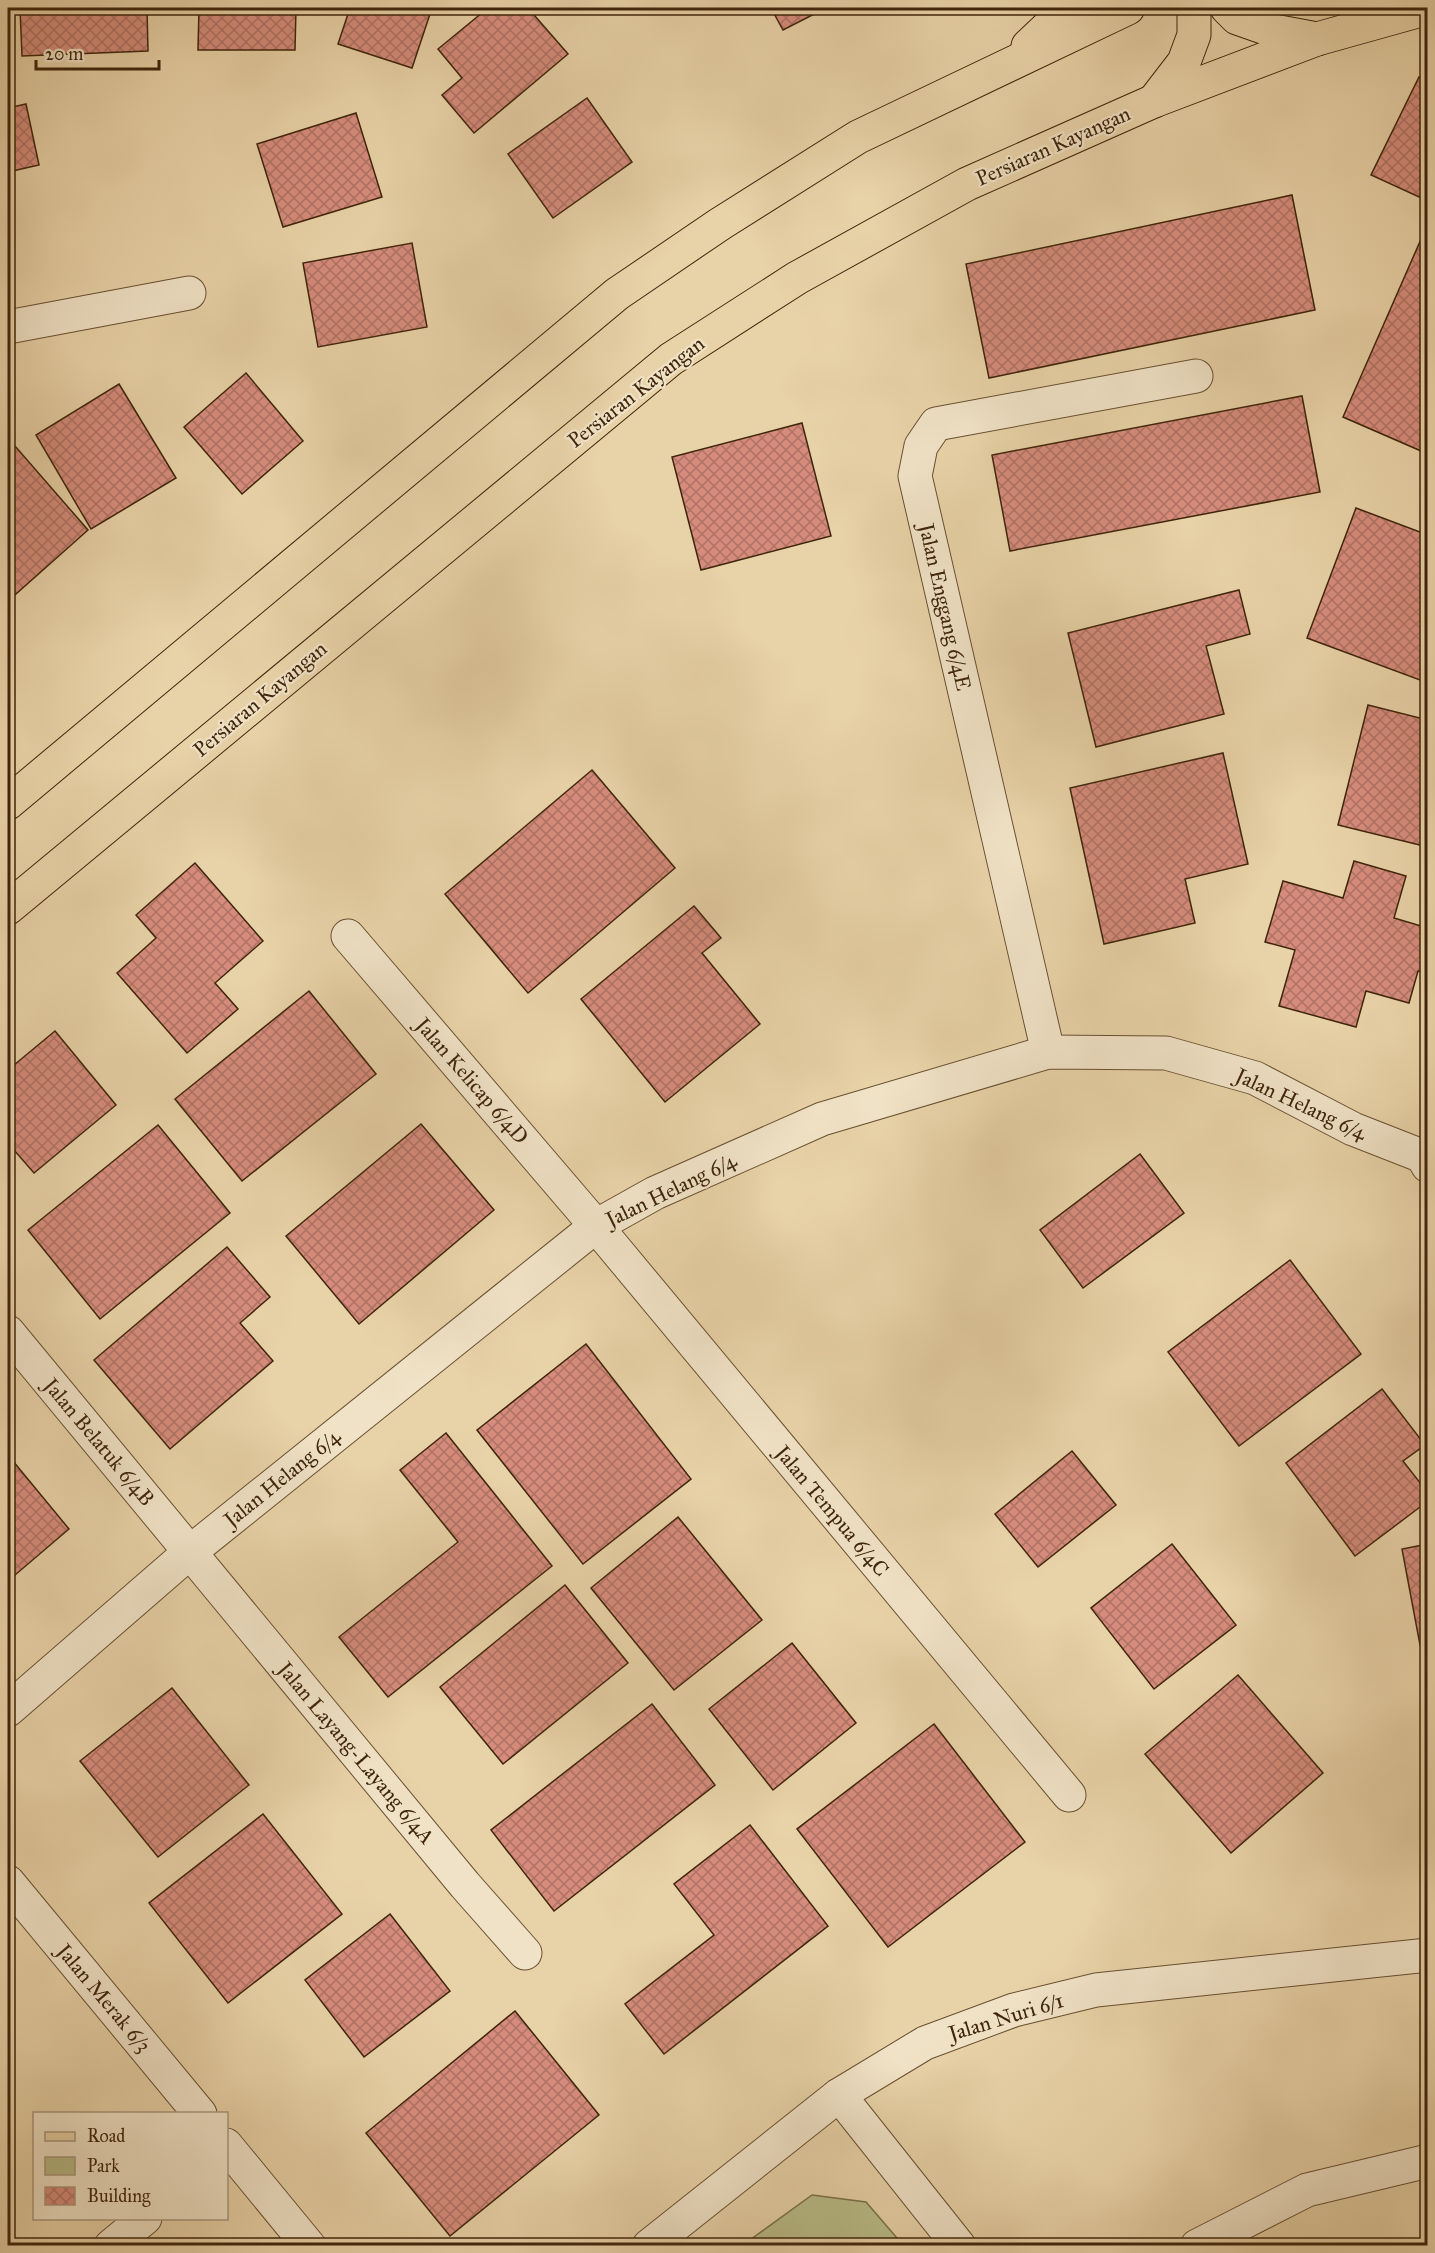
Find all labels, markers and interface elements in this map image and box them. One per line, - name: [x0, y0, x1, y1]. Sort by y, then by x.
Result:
- scale bar: [36, 33, 159, 71]
- text: 20 m: [45, 43, 83, 65]
- street label: Persiaran Kayangan: [972, 100, 1134, 192]
- street label: Persiaran Kayangan: [562, 330, 710, 454]
- street label: Jalan Enggang 6/4E: [913, 519, 977, 693]
- street label: Persiaran Kayangan: [188, 636, 332, 762]
- street label: Jalan Kelicap 6/4D: [409, 1011, 534, 1150]
- street label: Jalan Helang 6/4: [1229, 1061, 1372, 1146]
- street label: Jalan Helang 6/4: [600, 1147, 742, 1234]
- street label: Jalan Belatuk 6/4B: [37, 1371, 160, 1511]
- street label: Jalan Helang 6/4: [217, 1422, 346, 1534]
- street label: Jalan Tempua 6/4C: [768, 1439, 894, 1582]
- street label: Jalan Layang-Layang 6/4A: [271, 1655, 440, 1849]
- street label: Jalan Merak 6/3: [50, 1937, 157, 2057]
- street label: Jalan Nuri 6/1: [943, 1987, 1067, 2047]
- legend: [33, 2112, 228, 2220]
- text: Road: [87, 2125, 125, 2147]
- text: Park: [87, 2155, 120, 2177]
- text: Building: [87, 2185, 151, 2208]

